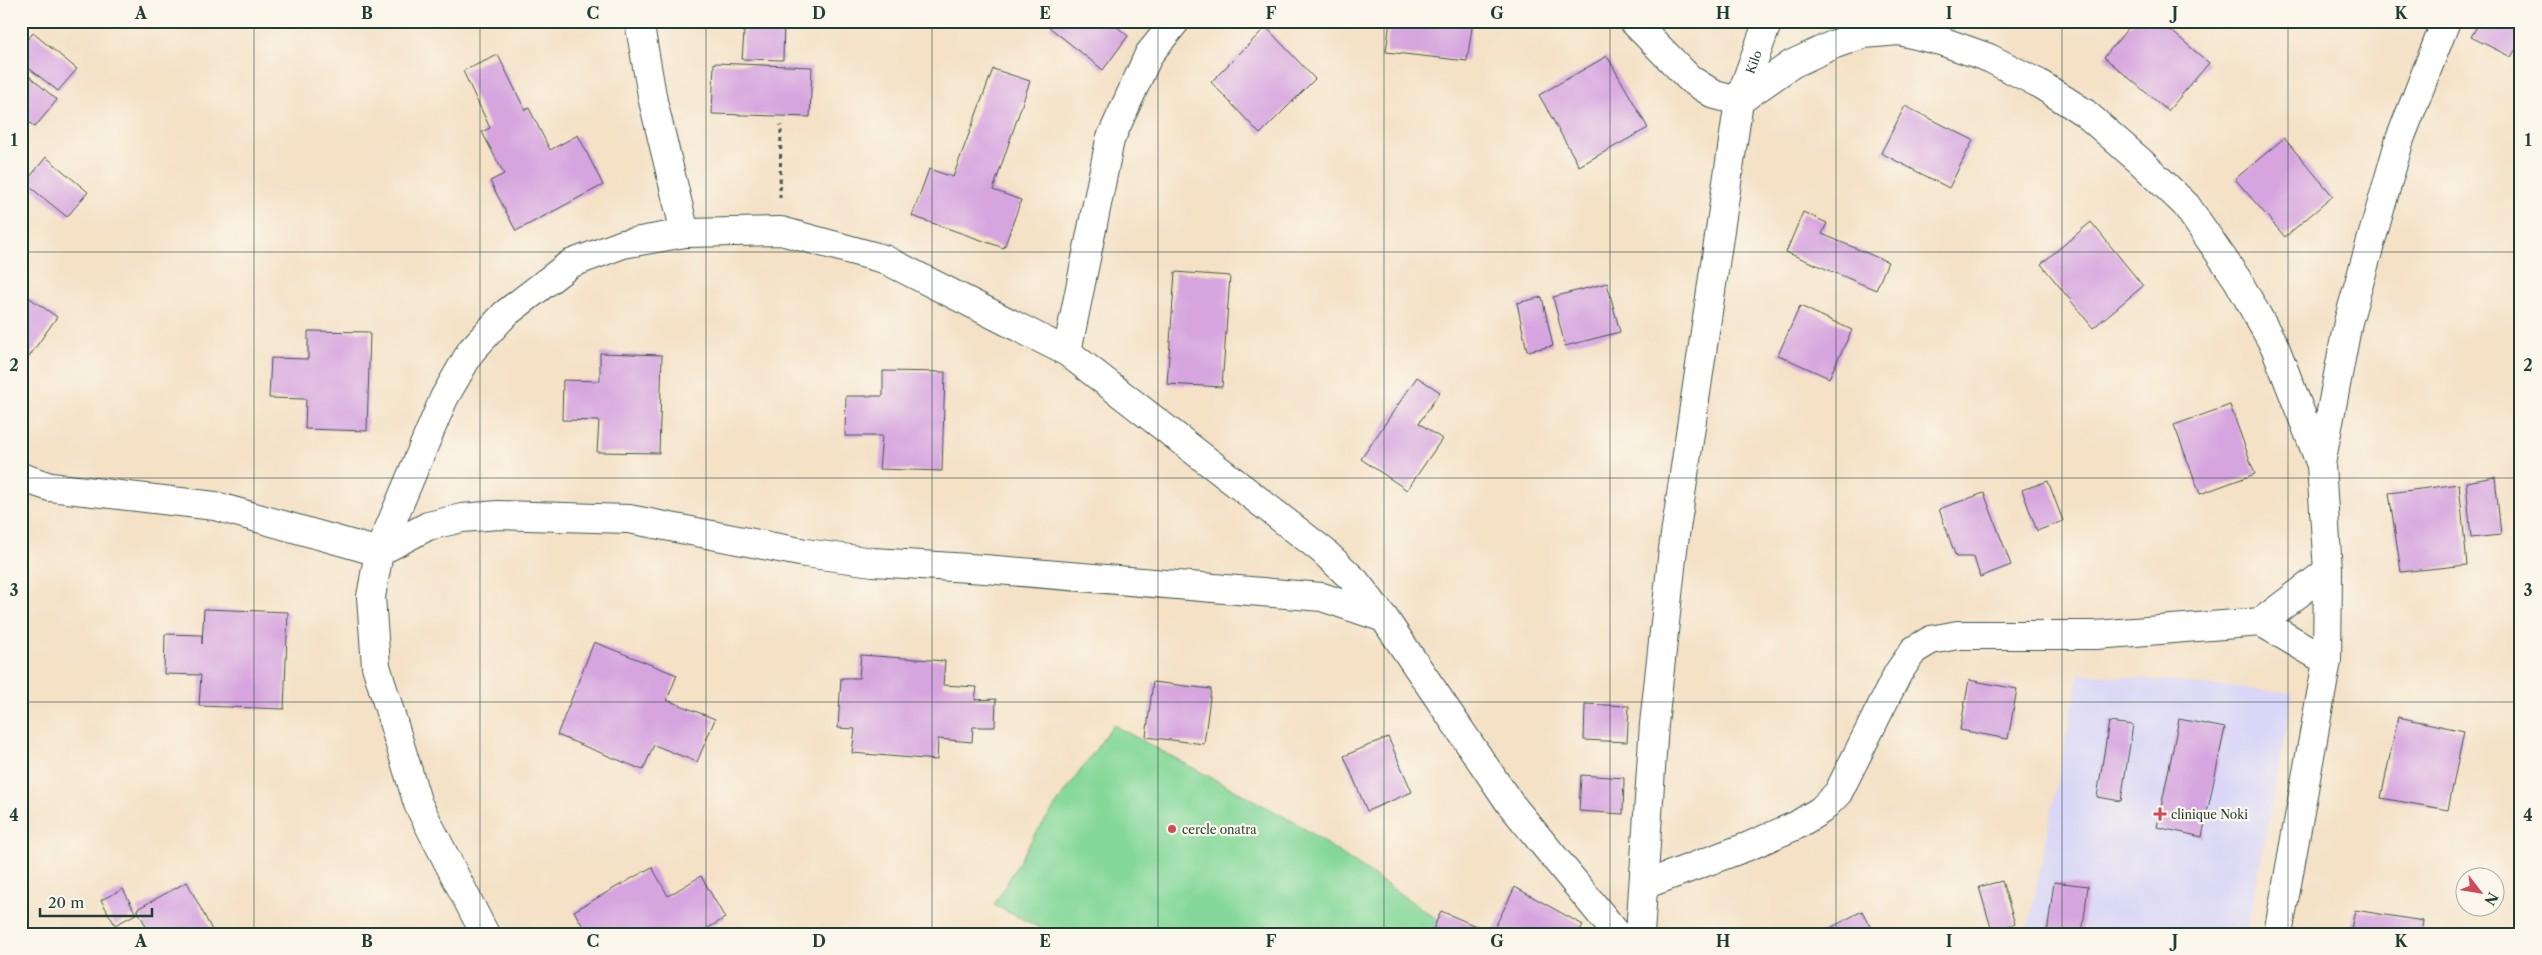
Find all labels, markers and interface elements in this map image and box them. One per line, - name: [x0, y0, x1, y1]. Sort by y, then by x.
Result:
- text: A: [134, 3, 148, 23]
- text: B: [361, 3, 373, 23]
- text: C: [587, 3, 599, 23]
- text: D: [812, 3, 826, 23]
- text: E: [1039, 3, 1051, 23]
- text: F: [1266, 3, 1277, 23]
- text: G: [1490, 3, 1504, 23]
- text: H: [1716, 3, 1730, 23]
- text: I: [1946, 3, 1953, 23]
- text: J: [2169, 3, 2178, 23]
- text: K: [2395, 3, 2409, 23]
- street label: Kilo: [1742, 48, 1764, 76]
- text: 1: [10, 130, 18, 150]
- text: 1: [2524, 130, 2532, 150]
- text: 2: [9, 355, 19, 375]
- text: 2: [2523, 355, 2533, 375]
- text: 3: [9, 580, 19, 600]
- text: 3: [2523, 580, 2533, 600]
- text: 4: [9, 805, 19, 825]
- text: 4: [2523, 805, 2533, 825]
- marker: clinique Noki: [2153, 807, 2167, 821]
- place label: clinique Noki: [2171, 807, 2248, 822]
- place label: cercle onatra: [1182, 822, 1257, 837]
- marker: cercle onatra: [1166, 823, 1178, 835]
- north arrow: [2454, 868, 2504, 918]
- scale bar: [40, 885, 152, 917]
- text: N: [2480, 889, 2502, 909]
- text: 20 m: [48, 893, 84, 912]
- text: A: [134, 931, 148, 951]
- text: B: [361, 931, 373, 951]
- text: C: [587, 931, 599, 951]
- text: D: [812, 931, 826, 951]
- text: E: [1039, 931, 1051, 951]
- text: F: [1266, 931, 1277, 951]
- text: G: [1490, 931, 1504, 951]
- text: H: [1716, 931, 1730, 951]
- text: I: [1946, 931, 1953, 951]
- text: J: [2169, 931, 2178, 951]
- text: K: [2395, 931, 2409, 951]

